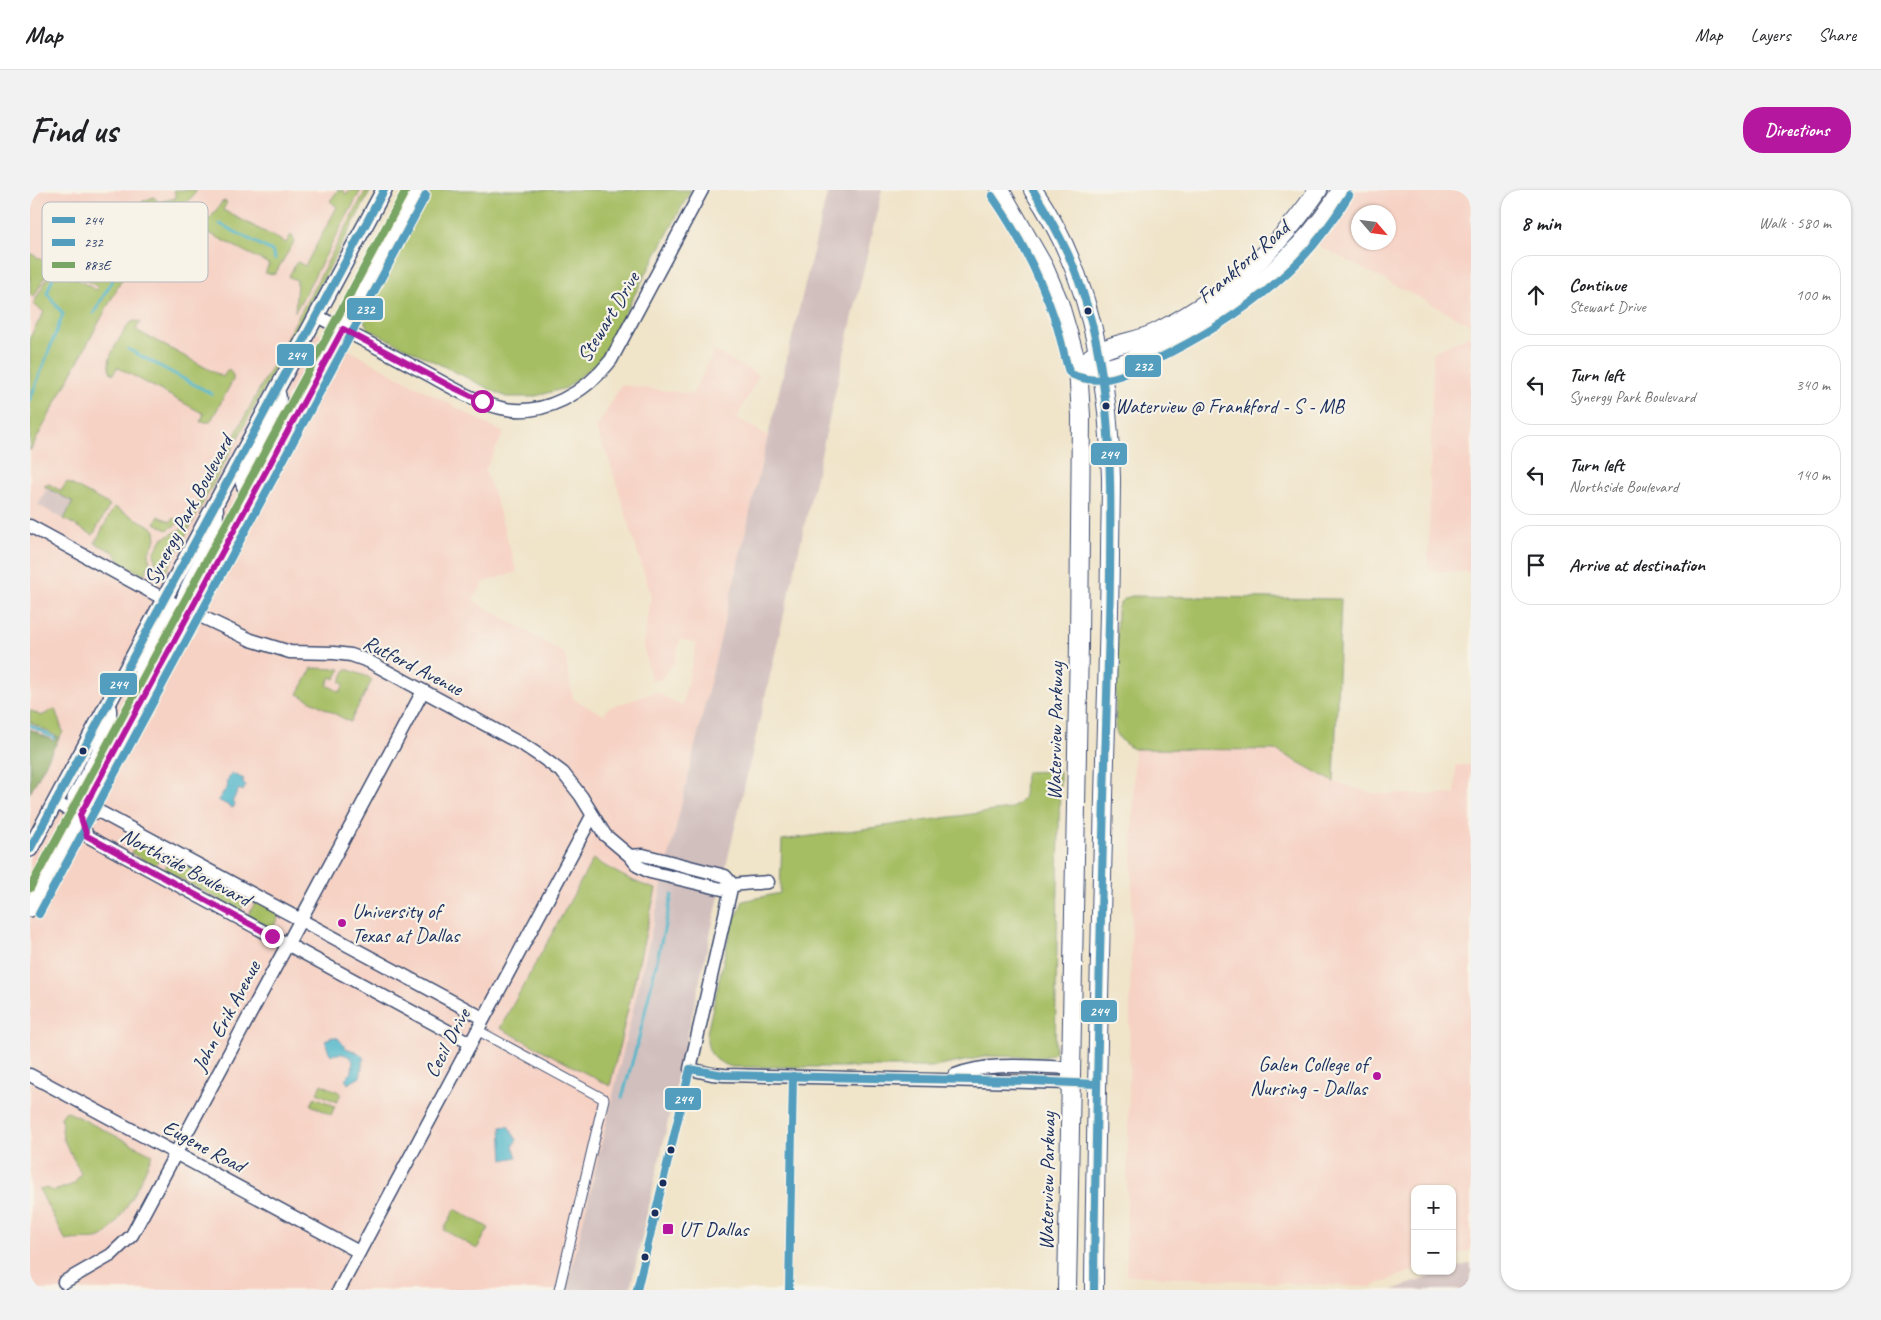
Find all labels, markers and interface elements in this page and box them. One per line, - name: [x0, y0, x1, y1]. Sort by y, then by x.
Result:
- text: Map: [25, 20, 62, 50]
- text: Map: [1695, 24, 1723, 46]
- text: Layers: [1751, 24, 1790, 46]
- text: Share: [1818, 24, 1856, 46]
- button: Directions: [1743, 107, 1851, 153]
- text: Find us: [30, 108, 117, 153]
- legend: [42, 202, 208, 282]
- north arrow: [1351, 205, 1396, 250]
- text: 8 min: [1521, 210, 1561, 236]
- text: 244: [84, 212, 105, 229]
- street label: Frankford Road: [1192, 213, 1297, 309]
- text: Walk · 580 m: [1759, 213, 1831, 233]
- text: 232: [84, 234, 105, 251]
- text: 883E: [84, 257, 112, 274]
- street label: Stewart Drive: [571, 265, 646, 367]
- text: Continue: [1569, 273, 1626, 297]
- icon: ahead: [1522, 281, 1550, 309]
- text: 100 m: [1796, 285, 1830, 305]
- line badge: 232: [346, 297, 384, 321]
- text: Stewart Drive: [1569, 297, 1646, 317]
- text: 232: [356, 301, 376, 318]
- unlabelled marker: [1083, 306, 1093, 316]
- line badge: 244: [276, 343, 315, 367]
- text: 244: [287, 347, 307, 364]
- line badge: 232: [1124, 354, 1162, 378]
- text: 232: [1134, 358, 1154, 375]
- text: Turn left: [1569, 363, 1624, 387]
- icon: left: [1522, 371, 1550, 399]
- text: 340 m: [1796, 375, 1830, 395]
- text: Synergy Park Boulevard: [1569, 387, 1695, 407]
- route start: [471, 390, 494, 413]
- place label: Waterview @ Frankford - S - MB: [1115, 394, 1346, 419]
- marker: Waterview @ Frankford - S - MB: [1101, 401, 1111, 411]
- street label: Synergy Park Boulevard: [138, 427, 240, 589]
- line badge: 244: [1090, 442, 1128, 466]
- text: 244: [1100, 446, 1120, 463]
- text: Turn left: [1569, 453, 1624, 477]
- icon: left: [1522, 461, 1550, 489]
- text: 140 m: [1796, 465, 1830, 485]
- text: Northside Boulevard: [1569, 477, 1678, 497]
- icon: arrive: [1522, 551, 1550, 579]
- text: Arrive at destination: [1569, 553, 1705, 577]
- street label: Rutford Avenue: [359, 629, 468, 702]
- street label: Waterview Parkway: [1041, 660, 1069, 800]
- line badge: 244: [99, 672, 138, 696]
- text: 244: [109, 676, 129, 693]
- unlabelled marker: [78, 746, 88, 756]
- street label: Northside Boulevard: [117, 822, 258, 913]
- place label: University of Texas at Dallas: [352, 898, 461, 948]
- marker: University of Texas at Dallas: [336, 917, 348, 929]
- route end: [261, 925, 284, 948]
- street label: John Erik Avenue: [186, 955, 267, 1077]
- line badge: 244: [1080, 999, 1118, 1023]
- street label: Cecil Drive: [418, 1002, 477, 1082]
- text: 244: [1090, 1003, 1110, 1020]
- place label: Galen College of Nursing - Dallas: [1250, 1051, 1372, 1101]
- marker: Galen College of Nursing - Dallas: [1371, 1070, 1383, 1082]
- line badge: 244: [664, 1087, 702, 1111]
- text: 244: [674, 1091, 694, 1108]
- street label: Waterview Parkway: [1033, 1110, 1061, 1250]
- street label: Eugene Road: [158, 1113, 252, 1180]
- unlabelled marker: [666, 1145, 676, 1155]
- unlabelled marker: [658, 1178, 668, 1188]
- map controls: [1411, 1185, 1456, 1275]
- button: +: [1411, 1185, 1456, 1230]
- unlabelled marker: [650, 1208, 660, 1218]
- place label: UT Dallas: [679, 1216, 750, 1242]
- marker: UT Dallas: [661, 1222, 675, 1236]
- button: −: [1411, 1230, 1456, 1275]
- unlabelled marker: [640, 1252, 650, 1262]

